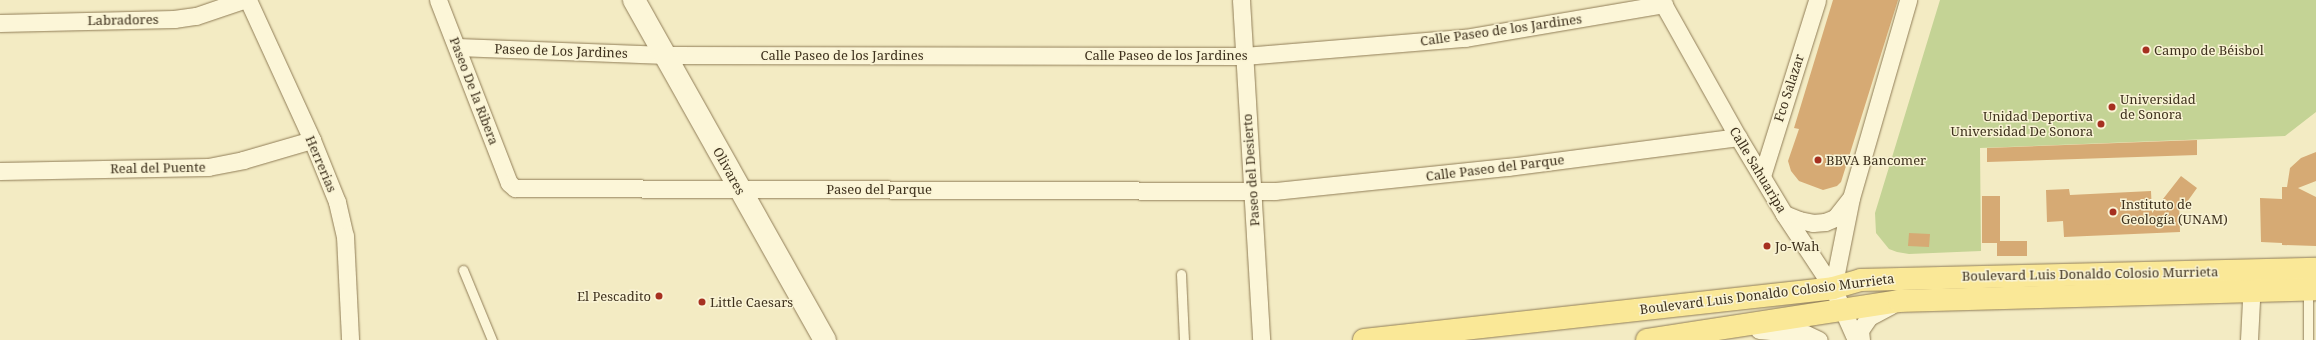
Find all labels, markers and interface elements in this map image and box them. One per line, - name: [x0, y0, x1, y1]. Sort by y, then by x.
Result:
- street label: Calle Paseo de los Jardines: [1419, 11, 1583, 49]
- street label: Labradores: [87, 12, 159, 28]
- street label: Paseo De la Ribera: [446, 35, 502, 147]
- street label: Paseo de Los Jardines: [494, 41, 628, 61]
- place label: Campo de Béisbol: [2154, 42, 2264, 58]
- marker: Campo de Béisbol: [2141, 45, 2151, 55]
- street label: Calle Paseo de los Jardines: [760, 47, 924, 63]
- street label: Calle Paseo de los Jardines: [1084, 47, 1248, 63]
- street label: Fco Salazar: [1771, 52, 1807, 124]
- place label: Universidad de Sonora: [2120, 92, 2196, 123]
- marker: Universidad de Sonora: [2107, 102, 2117, 112]
- place label: Unidad Deportiva Universidad De Sonora: [1950, 109, 2093, 140]
- street label: Paseo del Desierto: [1239, 113, 1263, 227]
- marker: Unidad Deportiva Universidad De Sonora: [2096, 119, 2106, 129]
- street label: Calle Sahuaripa: [1726, 124, 1790, 216]
- street label: Herrerias: [302, 133, 340, 195]
- street label: Olivares: [710, 145, 748, 197]
- street label: Calle Paseo del Parque: [1425, 152, 1565, 184]
- place label: BBVA Bancomer: [1826, 152, 1926, 168]
- marker: BBVA Bancomer: [1813, 155, 1823, 165]
- street label: Real del Puente: [110, 159, 206, 177]
- street label: Paseo del Parque: [826, 181, 932, 197]
- place label: Instituto de Geología (UNAM): [2121, 197, 2228, 228]
- marker: Instituto de Geología (UNAM): [2108, 207, 2118, 217]
- place label: Jo-Wah: [1775, 238, 1819, 254]
- marker: Jo-Wah: [1762, 241, 1772, 251]
- street label: Boulevard Luis Donaldo Colosio Murrieta: [1962, 264, 2218, 284]
- street label: Boulevard Luis Donaldo Colosio Murrieta: [1639, 271, 1895, 317]
- place label: El Pescadito: [577, 288, 651, 304]
- marker: El Pescadito: [654, 291, 664, 301]
- place label: Little Caesars: [710, 294, 793, 310]
- marker: Little Caesars: [697, 297, 707, 307]

